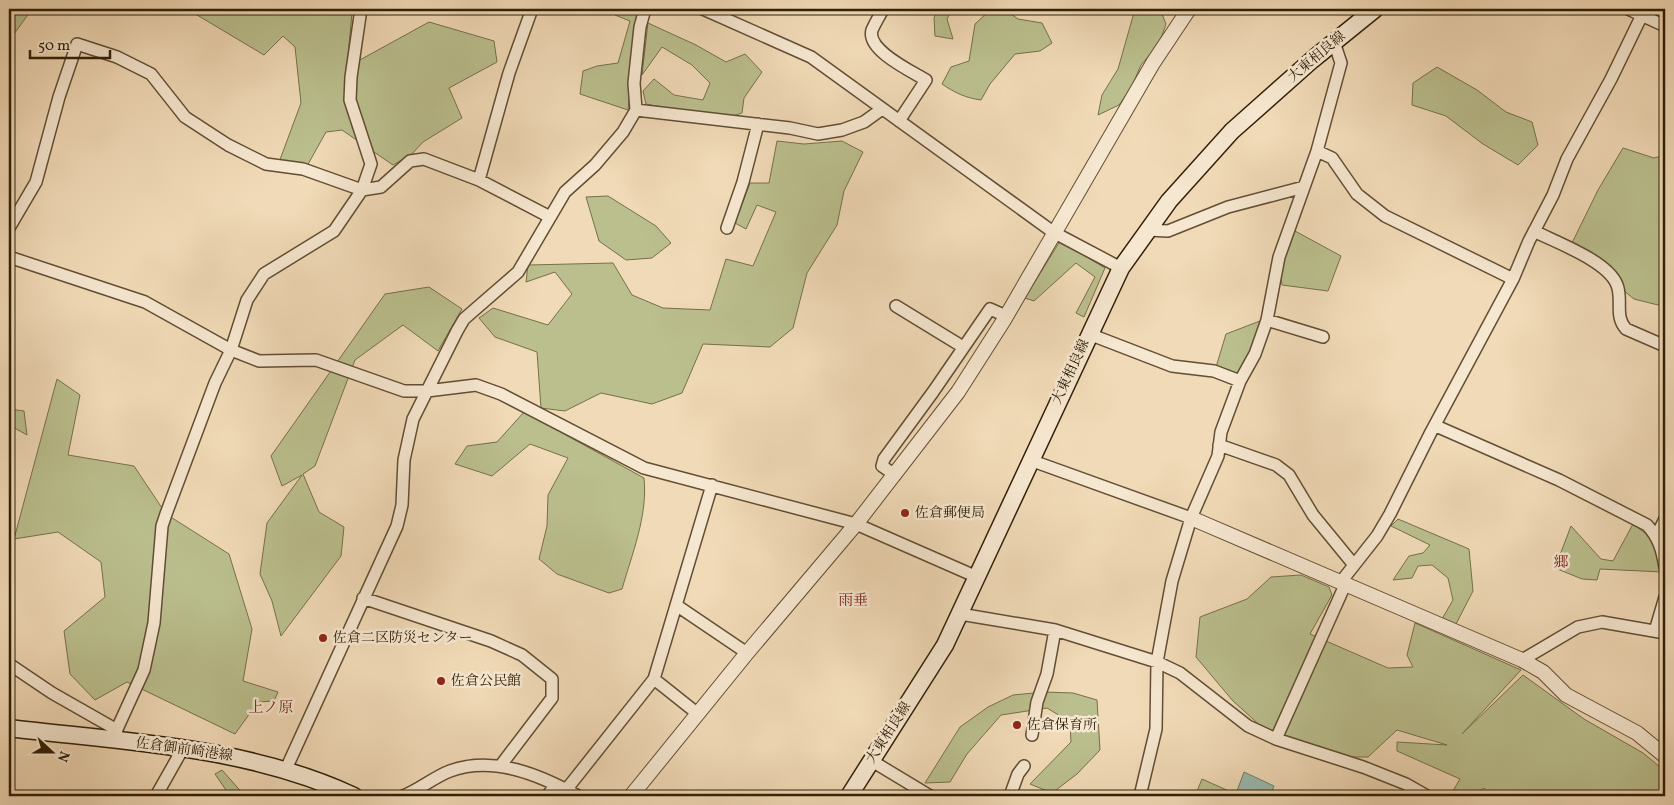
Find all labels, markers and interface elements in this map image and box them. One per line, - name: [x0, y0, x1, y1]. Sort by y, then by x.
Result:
- street label: 大東相良線: [1284, 27, 1350, 87]
- scale bar: [30, 28, 110, 60]
- text: 50 m: [38, 36, 70, 57]
- street label: 大東相良線: [1048, 336, 1094, 408]
- place label: 佐倉郵便局: [915, 504, 985, 523]
- marker: 佐倉郵便局: [899, 507, 911, 519]
- district label: 郷: [1553, 553, 1569, 574]
- district label: 雨垂: [838, 591, 868, 612]
- place label: 佐倉二区防災センター: [333, 629, 472, 648]
- marker: 佐倉二区防災センター: [317, 632, 329, 644]
- place label: 佐倉公民館: [451, 672, 521, 691]
- marker: 佐倉公民館: [435, 675, 447, 687]
- district label: 上ノ原: [248, 698, 294, 719]
- street label: 大東相良線: [862, 698, 916, 768]
- place label: 佐倉保育所: [1027, 716, 1097, 735]
- marker: 佐倉保育所: [1011, 719, 1023, 731]
- north arrow: [28, 728, 78, 778]
- street label: 佐倉御前崎港線: [134, 734, 234, 766]
- text: N: [52, 748, 73, 764]

